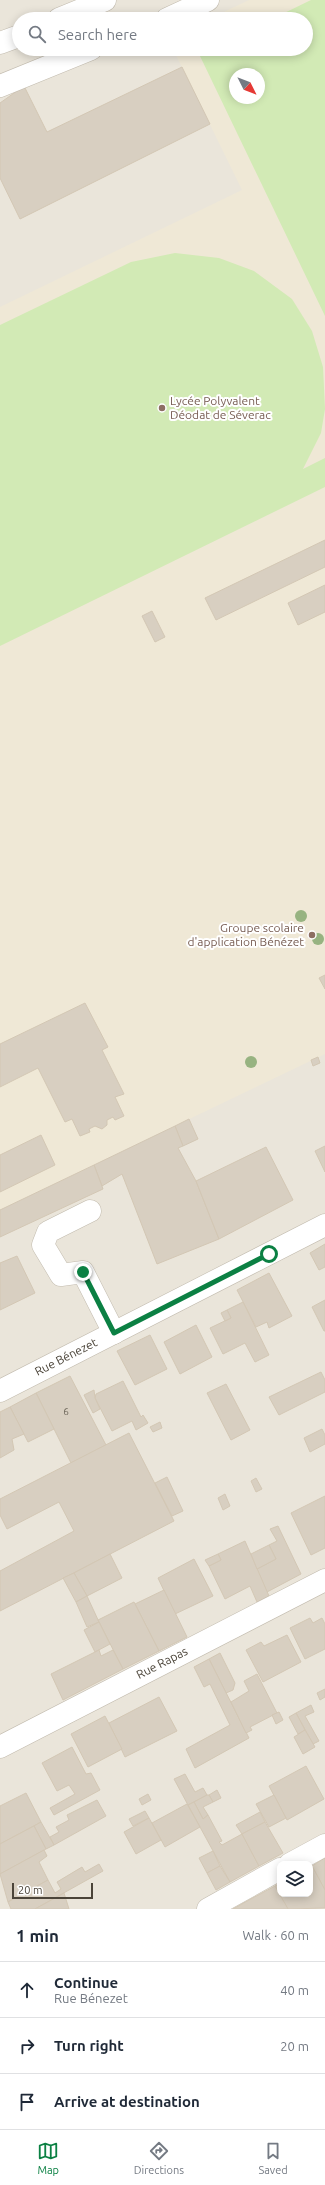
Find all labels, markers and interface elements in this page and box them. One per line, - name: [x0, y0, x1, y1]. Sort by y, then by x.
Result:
- search box: [12, 12, 313, 56]
- icon: search: [26, 23, 48, 45]
- text: Search here: [58, 26, 137, 43]
- north arrow: [229, 68, 265, 104]
- place label: Lycée Polyvalent Déodat de Séverac: [170, 394, 271, 421]
- marker: Lycée Polyvalent Déodat de Séverac: [157, 403, 167, 413]
- place label: Groupe scolaire d'application Bénézet: [187, 921, 304, 948]
- marker: Groupe scolaire d'application Bénézet: [307, 930, 317, 940]
- route start: [260, 1245, 278, 1263]
- route end: [74, 1263, 92, 1281]
- street label: Rue Bénezet: [32, 1335, 99, 1378]
- house number: 6: [63, 1406, 69, 1417]
- street label: Rue Rapas: [134, 1644, 190, 1681]
- map controls: [277, 1861, 313, 1897]
- button: layers: [277, 1861, 313, 1897]
- scale bar: [12, 1881, 93, 1900]
- text: 20 m: [18, 1884, 42, 1896]
- text: 1 min: [16, 1926, 59, 1945]
- text: Walk · 60 m: [243, 1928, 309, 1942]
- text: Continue: [54, 1974, 118, 1991]
- icon: ahead: [16, 1979, 38, 2001]
- text: 40 m: [280, 1983, 309, 1997]
- text: Rue Bénezet: [54, 1991, 128, 2005]
- icon: right: [16, 2035, 38, 2057]
- text: Turn right: [54, 2037, 124, 2054]
- text: 20 m: [280, 2039, 309, 2053]
- icon: arrive: [16, 2091, 38, 2113]
- text: Arrive at destination: [54, 2093, 200, 2110]
- tab: Map: [37, 2140, 59, 2176]
- tab: Directions: [134, 2140, 184, 2176]
- tab: Saved: [258, 2140, 288, 2176]

